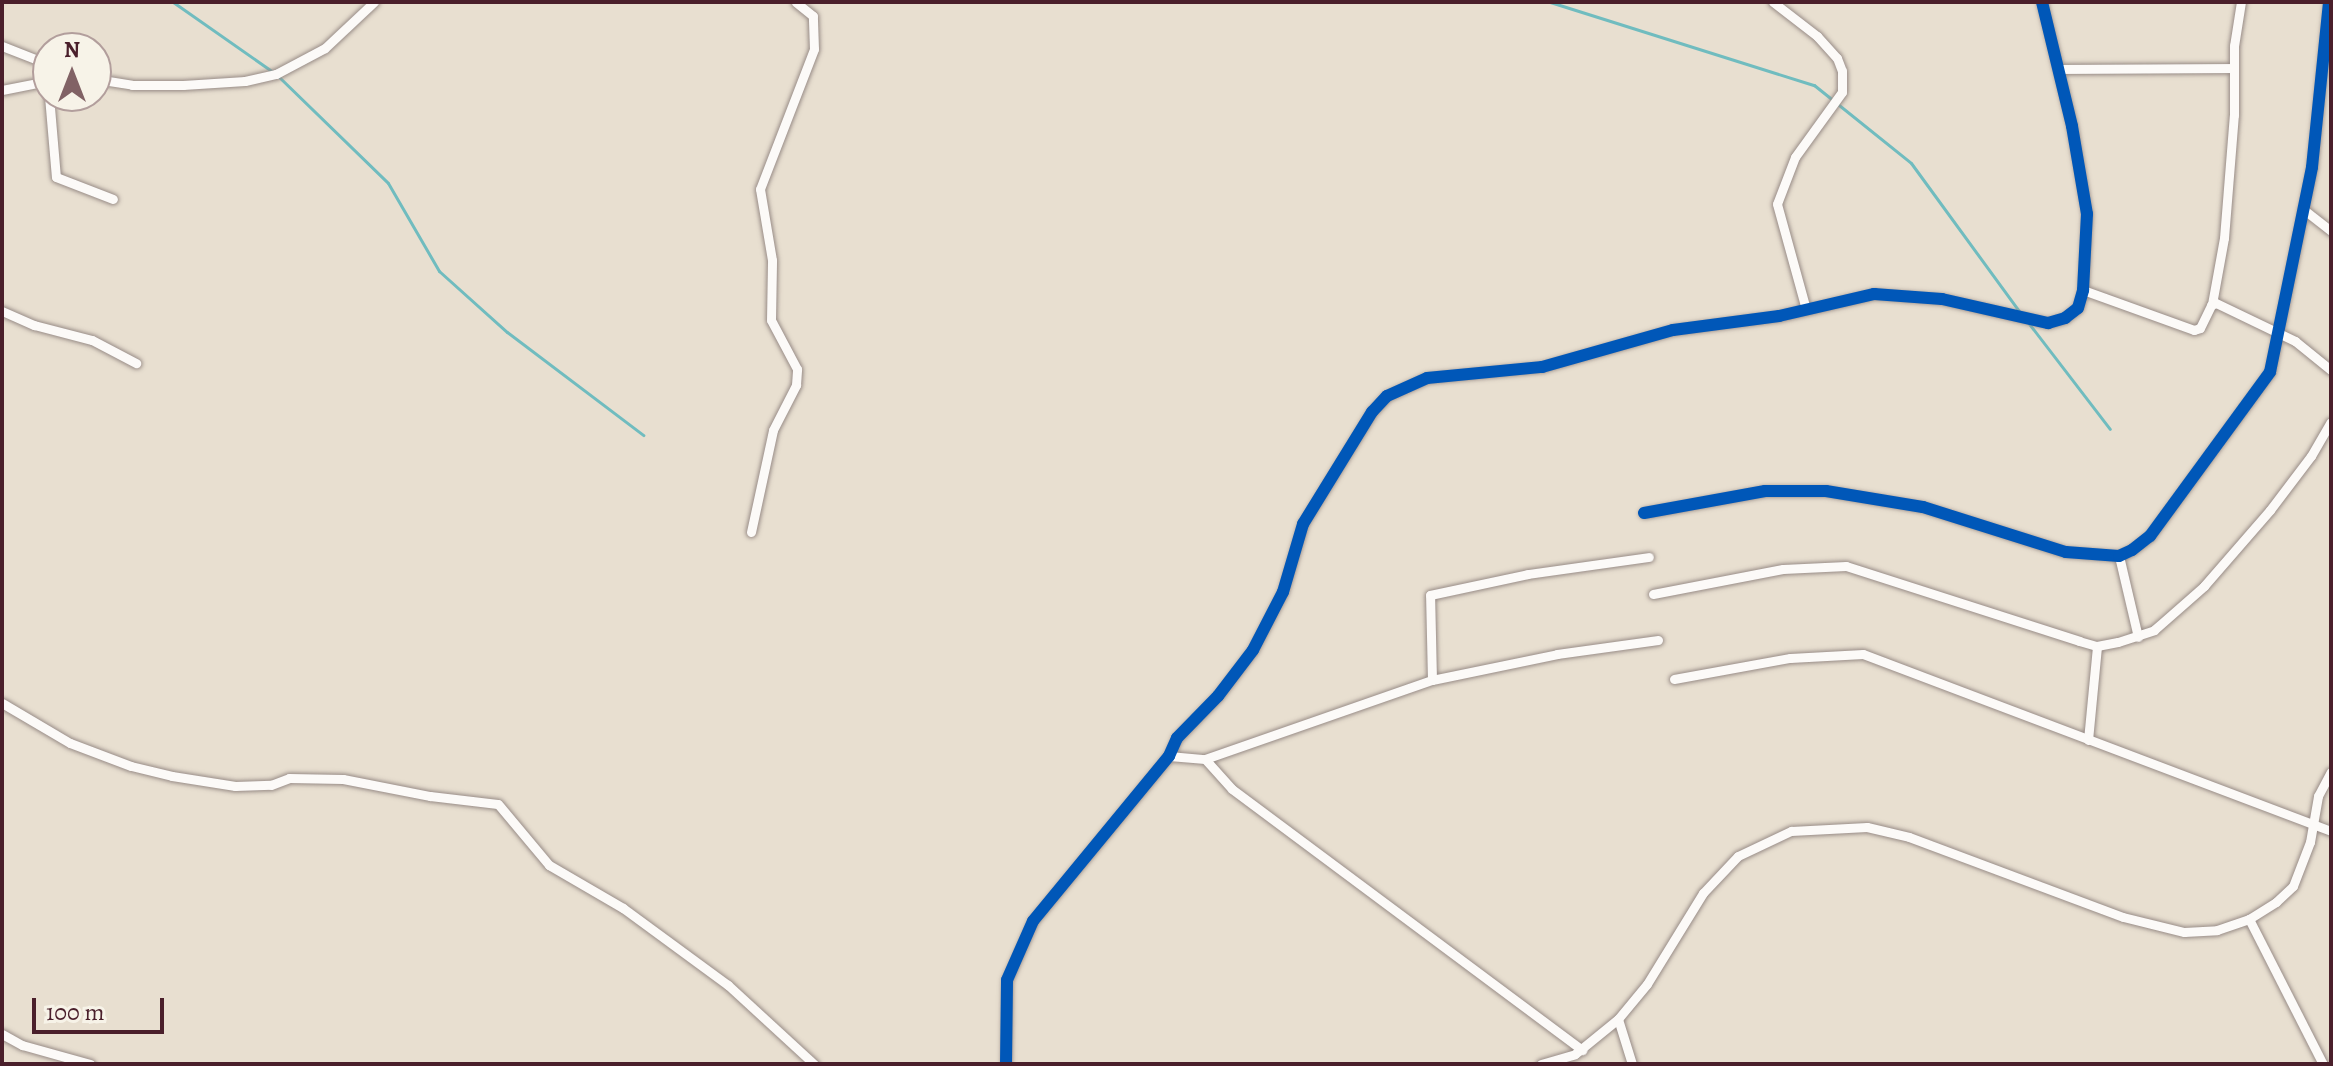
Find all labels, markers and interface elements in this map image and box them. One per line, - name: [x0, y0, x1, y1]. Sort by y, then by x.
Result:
- north arrow: [32, 32, 112, 112]
- text: N: [64, 35, 80, 65]
- scale bar: [36, 982, 168, 1032]
- text: 100 m: [46, 996, 105, 1028]

